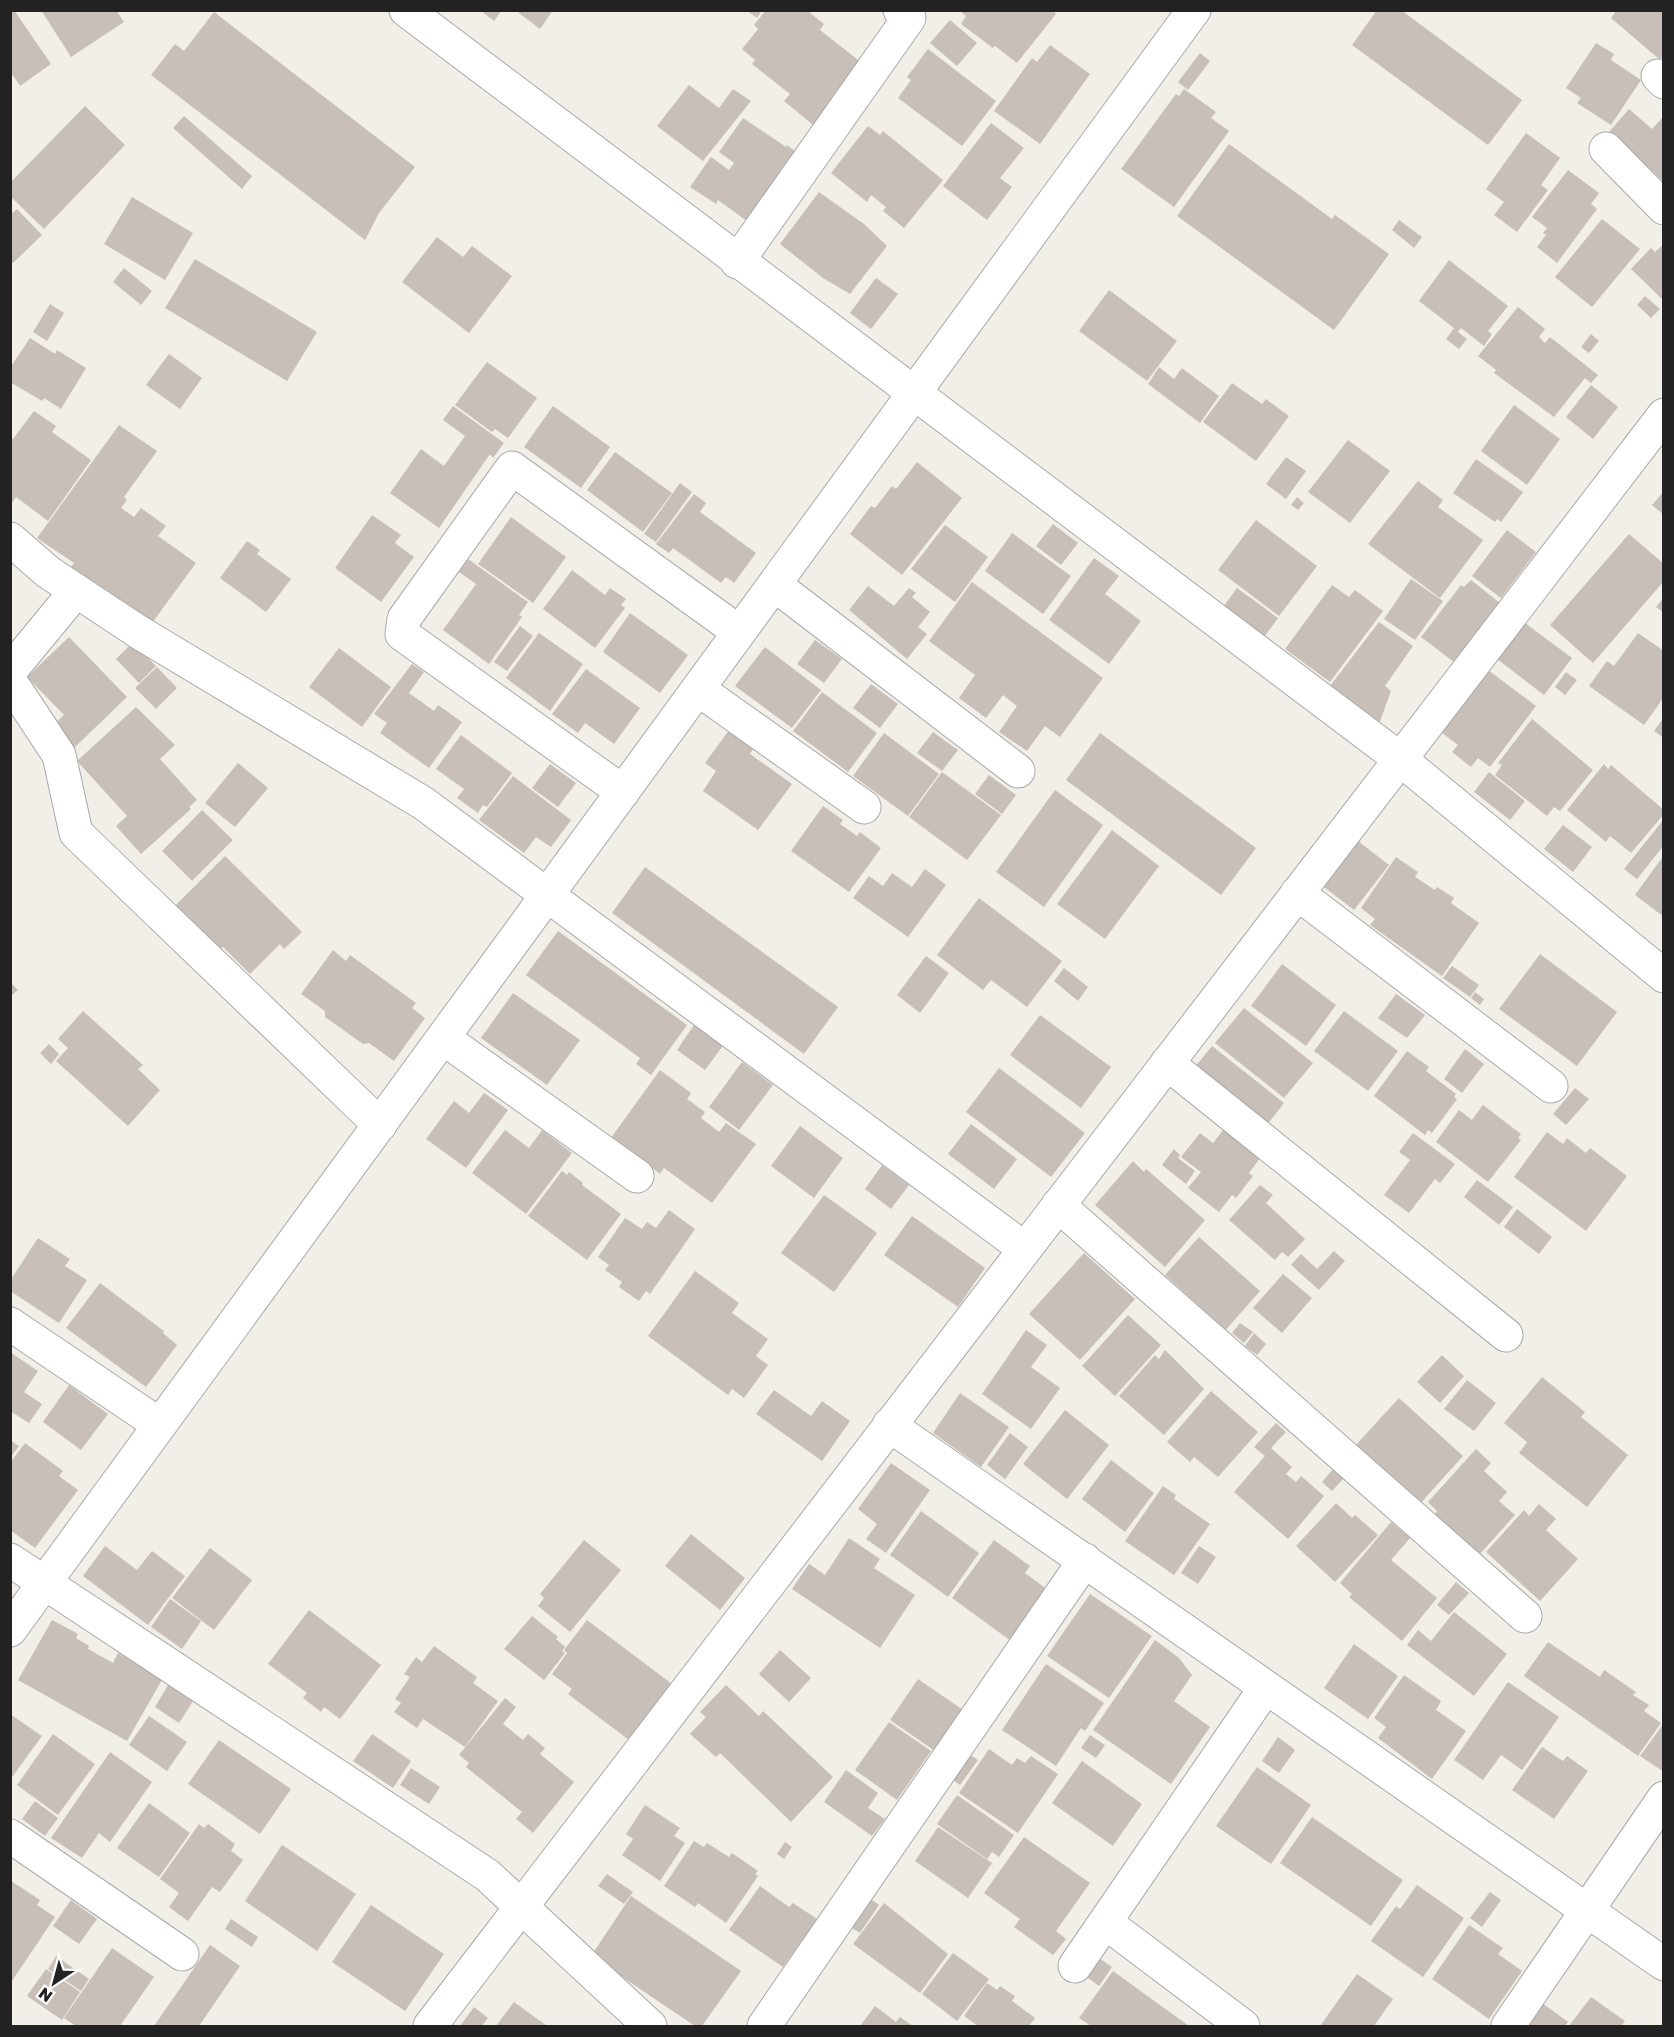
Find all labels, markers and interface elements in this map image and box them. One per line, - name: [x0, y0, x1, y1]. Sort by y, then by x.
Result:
- north arrow: [24, 1953, 84, 2013]
- text: N: [34, 1983, 56, 2007]

